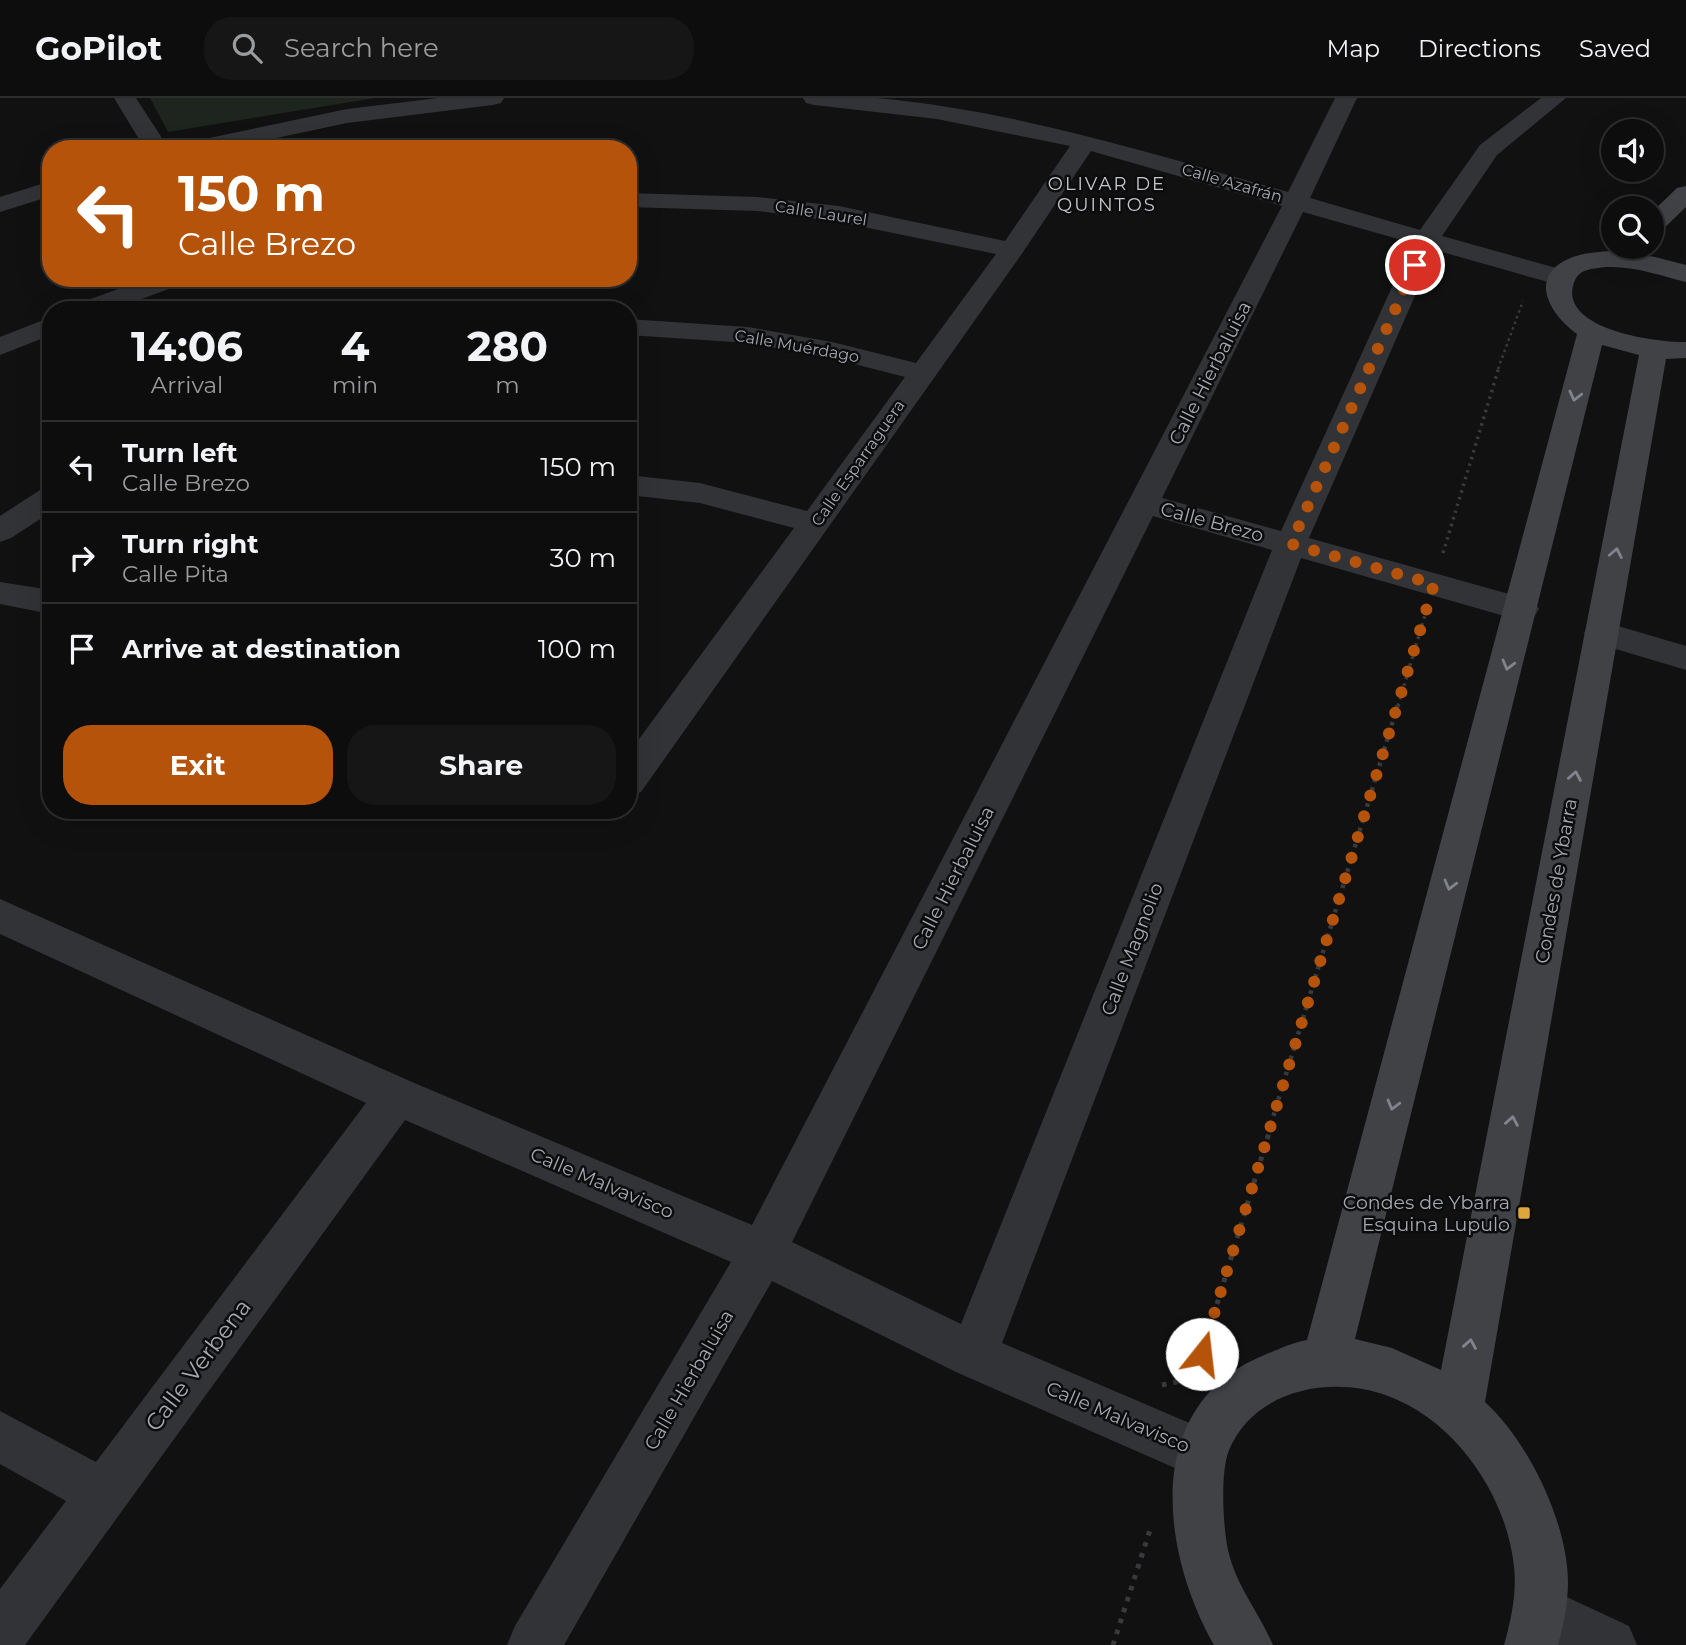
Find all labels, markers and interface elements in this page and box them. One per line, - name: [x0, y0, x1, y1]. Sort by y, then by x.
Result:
- search box: [204, 17, 694, 80]
- text: GoPilot: [35, 28, 162, 68]
- icon: search: [228, 29, 266, 67]
- text: Search here: [284, 32, 439, 64]
- text: Map: [1327, 34, 1380, 63]
- text: Directions: [1418, 34, 1541, 63]
- text: Saved: [1579, 34, 1651, 63]
- map controls: [1601, 119, 1664, 259]
- button: sound: [1601, 119, 1664, 182]
- street label: Calle Azafrán: [1180, 160, 1284, 206]
- text: 150 m: [178, 164, 325, 223]
- icon: left: [63, 168, 154, 259]
- district label: OLIVAR DE QUINTOS: [1048, 173, 1166, 216]
- street label: Calle Laurel: [774, 196, 868, 230]
- button: search: [1601, 196, 1664, 259]
- text: Calle Brezo: [178, 224, 356, 263]
- pin: [1385, 235, 1445, 295]
- icon: arrive: [1396, 246, 1434, 284]
- street label: Calle Hierbaluisa: [1164, 297, 1256, 449]
- text: 14:06: [131, 320, 243, 372]
- text: 4: [341, 320, 369, 372]
- text: 280: [467, 320, 548, 372]
- street label: Calle Muérdago: [733, 326, 861, 366]
- text: Arrival: [151, 371, 223, 399]
- text: min: [332, 371, 378, 399]
- text: m: [495, 371, 520, 399]
- one-way arrow: [1569, 390, 1583, 402]
- street label: Calle Esparraguera: [807, 396, 909, 530]
- text: Turn left: [122, 437, 238, 469]
- icon: left: [63, 448, 101, 486]
- text: 150 m: [540, 451, 616, 483]
- text: Calle Brezo: [122, 469, 250, 497]
- street label: Calle Brezo: [1158, 497, 1266, 547]
- text: Turn right: [122, 528, 258, 560]
- icon: right: [63, 539, 101, 577]
- text: 30 m: [550, 542, 616, 574]
- one-way arrow: [1608, 547, 1623, 559]
- text: Calle Pita: [122, 560, 229, 588]
- icon: arrive: [63, 630, 101, 668]
- text: Arrive at destination: [122, 633, 401, 665]
- text: 100 m: [538, 633, 616, 665]
- one-way arrow: [1502, 658, 1516, 670]
- button: Exit: [63, 725, 333, 805]
- button: Share: [347, 725, 616, 805]
- one-way arrow: [1567, 771, 1582, 782]
- street label: Condes de Ybarra: [1530, 797, 1582, 965]
- street label: Calle Hierbaluisa: [907, 802, 999, 954]
- one-way arrow: [1444, 878, 1458, 890]
- street label: Calle Magnolio: [1096, 879, 1168, 1019]
- one-way arrow: [1386, 1099, 1401, 1111]
- one-way arrow: [1503, 1115, 1518, 1127]
- street label: Calle Malvavisco: [527, 1142, 677, 1224]
- place label: Condes de Ybarra Esquina Lupulo: [1343, 1191, 1510, 1236]
- marker: Condes de Ybarra Esquina Lupulo: [1516, 1205, 1532, 1221]
- street label: Calle Verbena: [139, 1293, 257, 1437]
- street label: Calle Hierbaluisa: [639, 1306, 739, 1454]
- position arrow: [1165, 1317, 1239, 1391]
- one-way arrow: [1462, 1338, 1477, 1350]
- street label: Calle Malvavisco: [1043, 1376, 1193, 1458]

